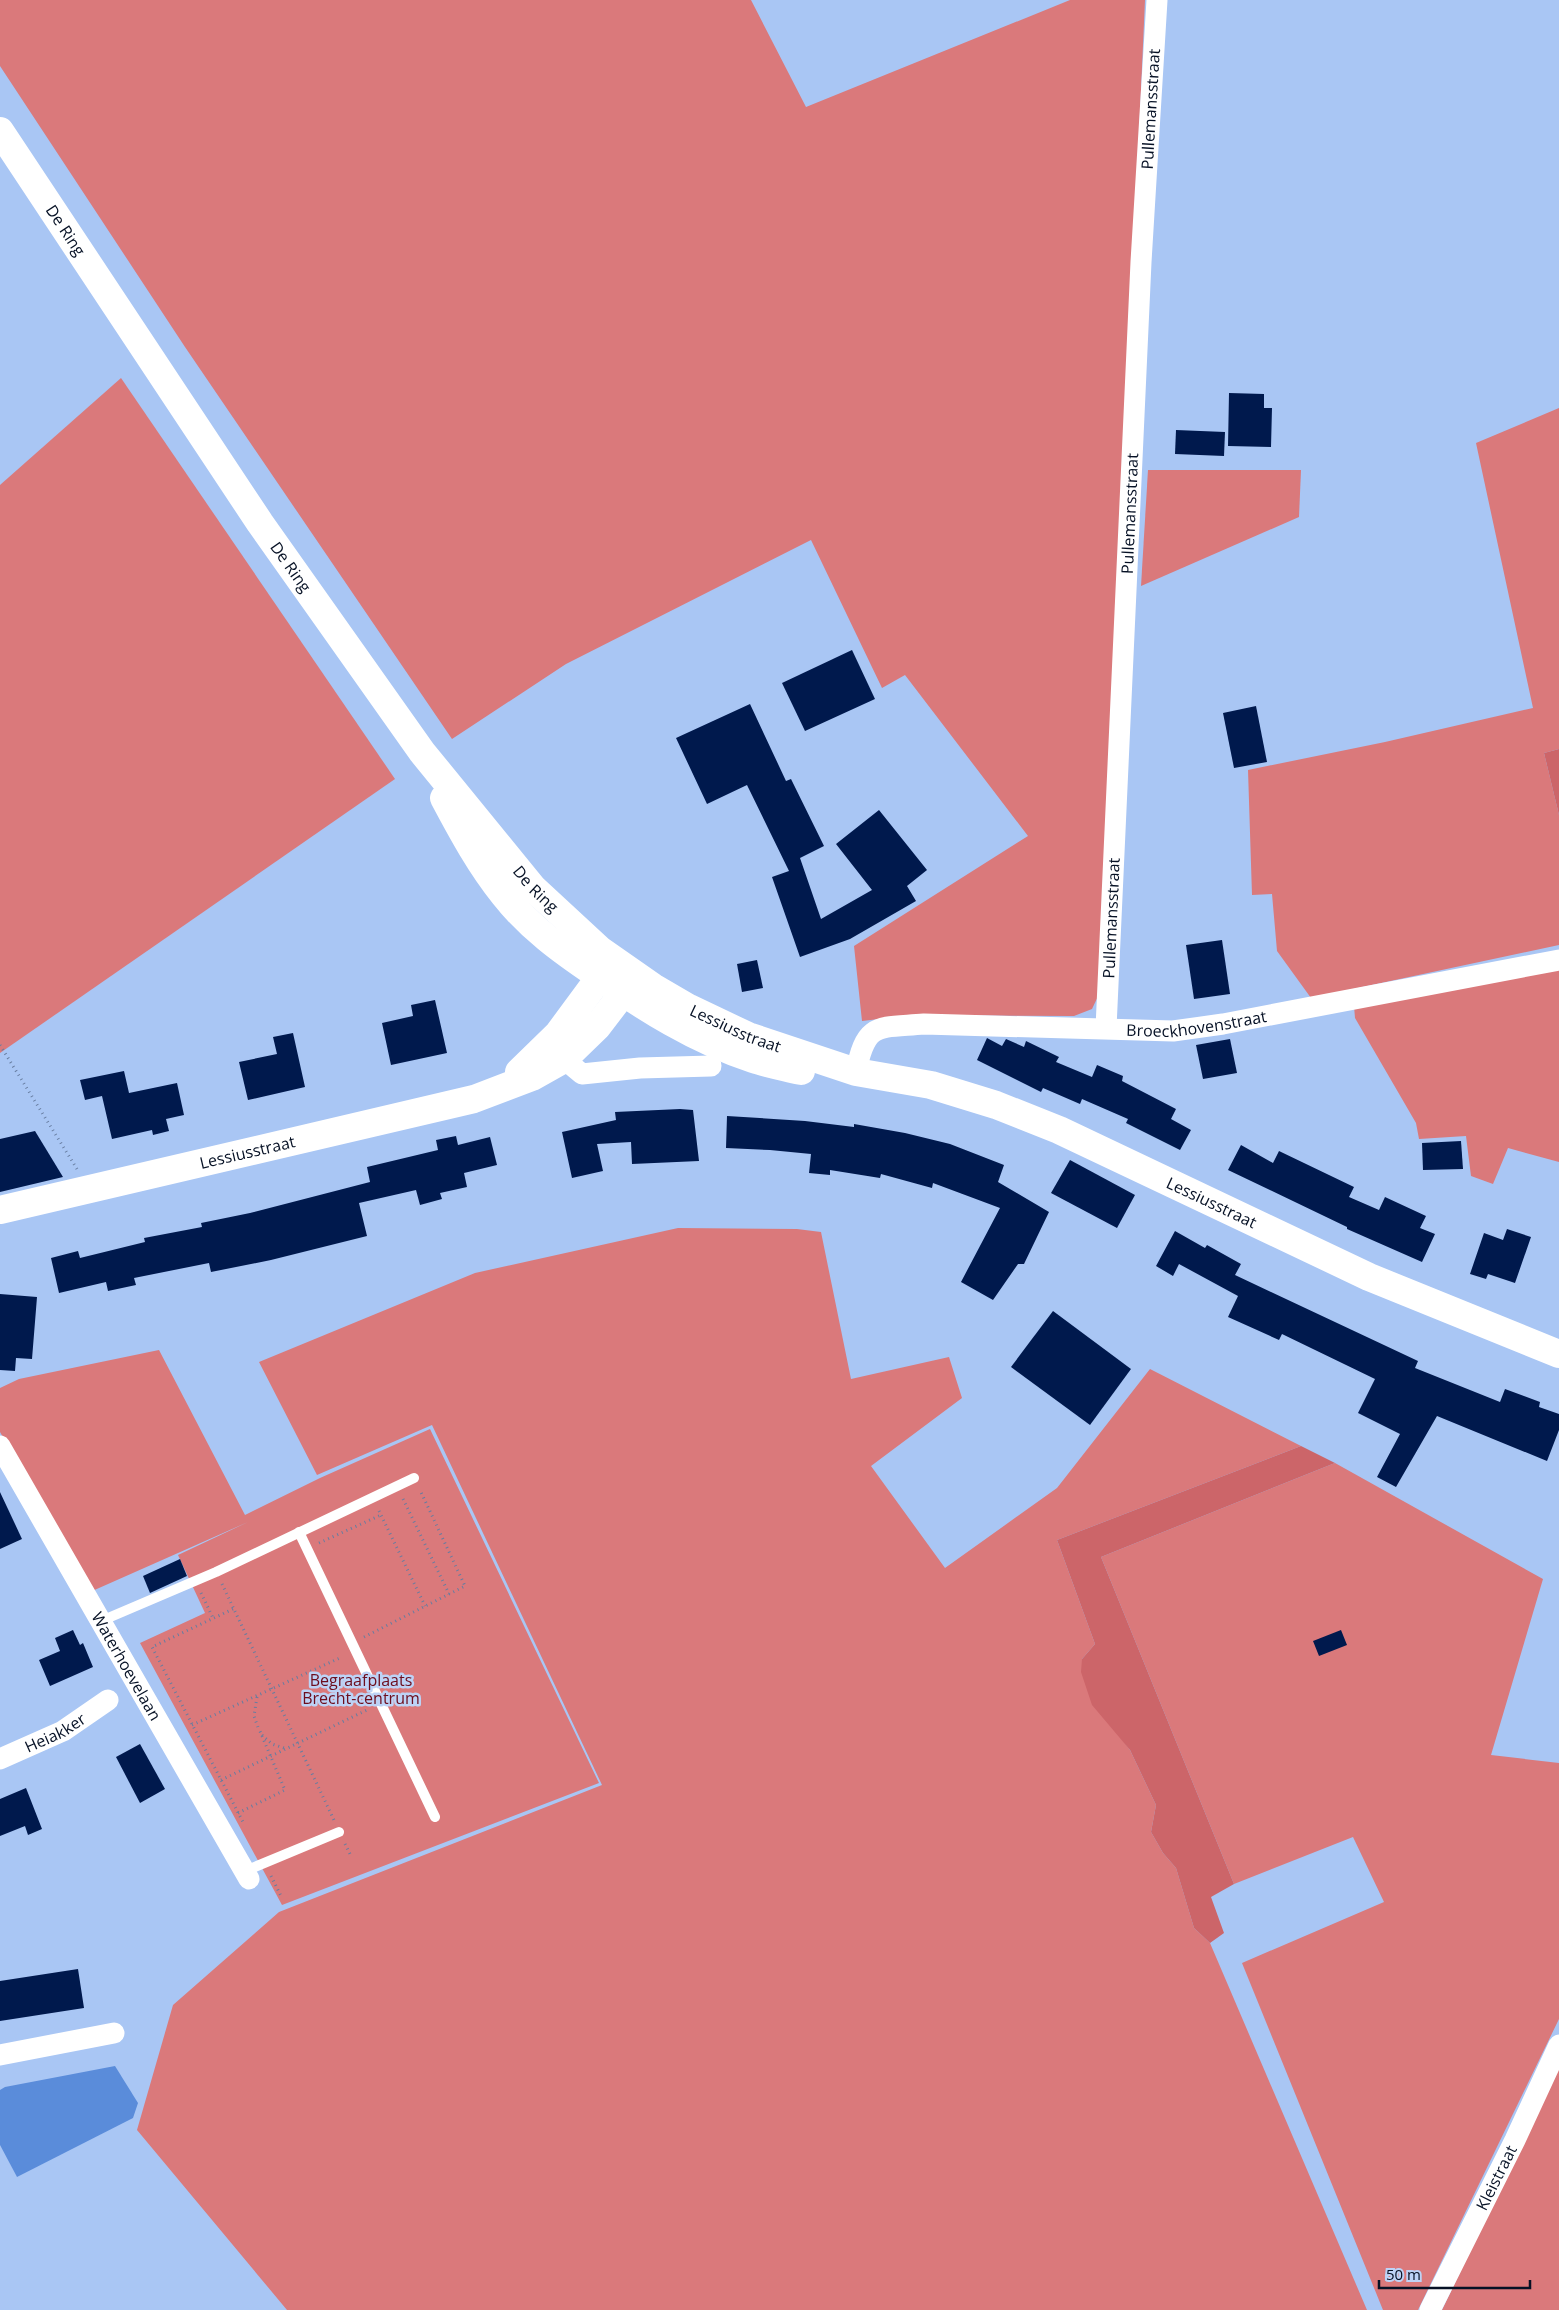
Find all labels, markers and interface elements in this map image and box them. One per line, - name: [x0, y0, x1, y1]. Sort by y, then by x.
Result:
- street label: Pullemansstraat: [1136, 48, 1165, 170]
- street label: De Ring: [41, 200, 91, 260]
- street label: Pullemansstraat: [1116, 452, 1143, 574]
- street label: De Ring: [265, 537, 317, 597]
- street label: Pullemansstraat: [1097, 857, 1125, 979]
- street label: De Ring: [508, 861, 564, 917]
- street label: Lessiusstraat: [686, 999, 784, 1057]
- street label: Broeckhovenstraat: [1126, 1005, 1269, 1042]
- street label: Lessiusstraat: [197, 1130, 298, 1174]
- street label: Lessiusstraat: [1163, 1172, 1261, 1233]
- street label: Waterhoevelaan: [87, 1608, 167, 1725]
- park label: Begraafplaats Brecht-centrum: [302, 1669, 420, 1709]
- street label: Heiakker: [21, 1707, 90, 1758]
- street label: Kleistraat: [1471, 2141, 1522, 2214]
- scale bar: [1379, 2258, 1530, 2290]
- text: 50 m: [1386, 2264, 1421, 2284]

